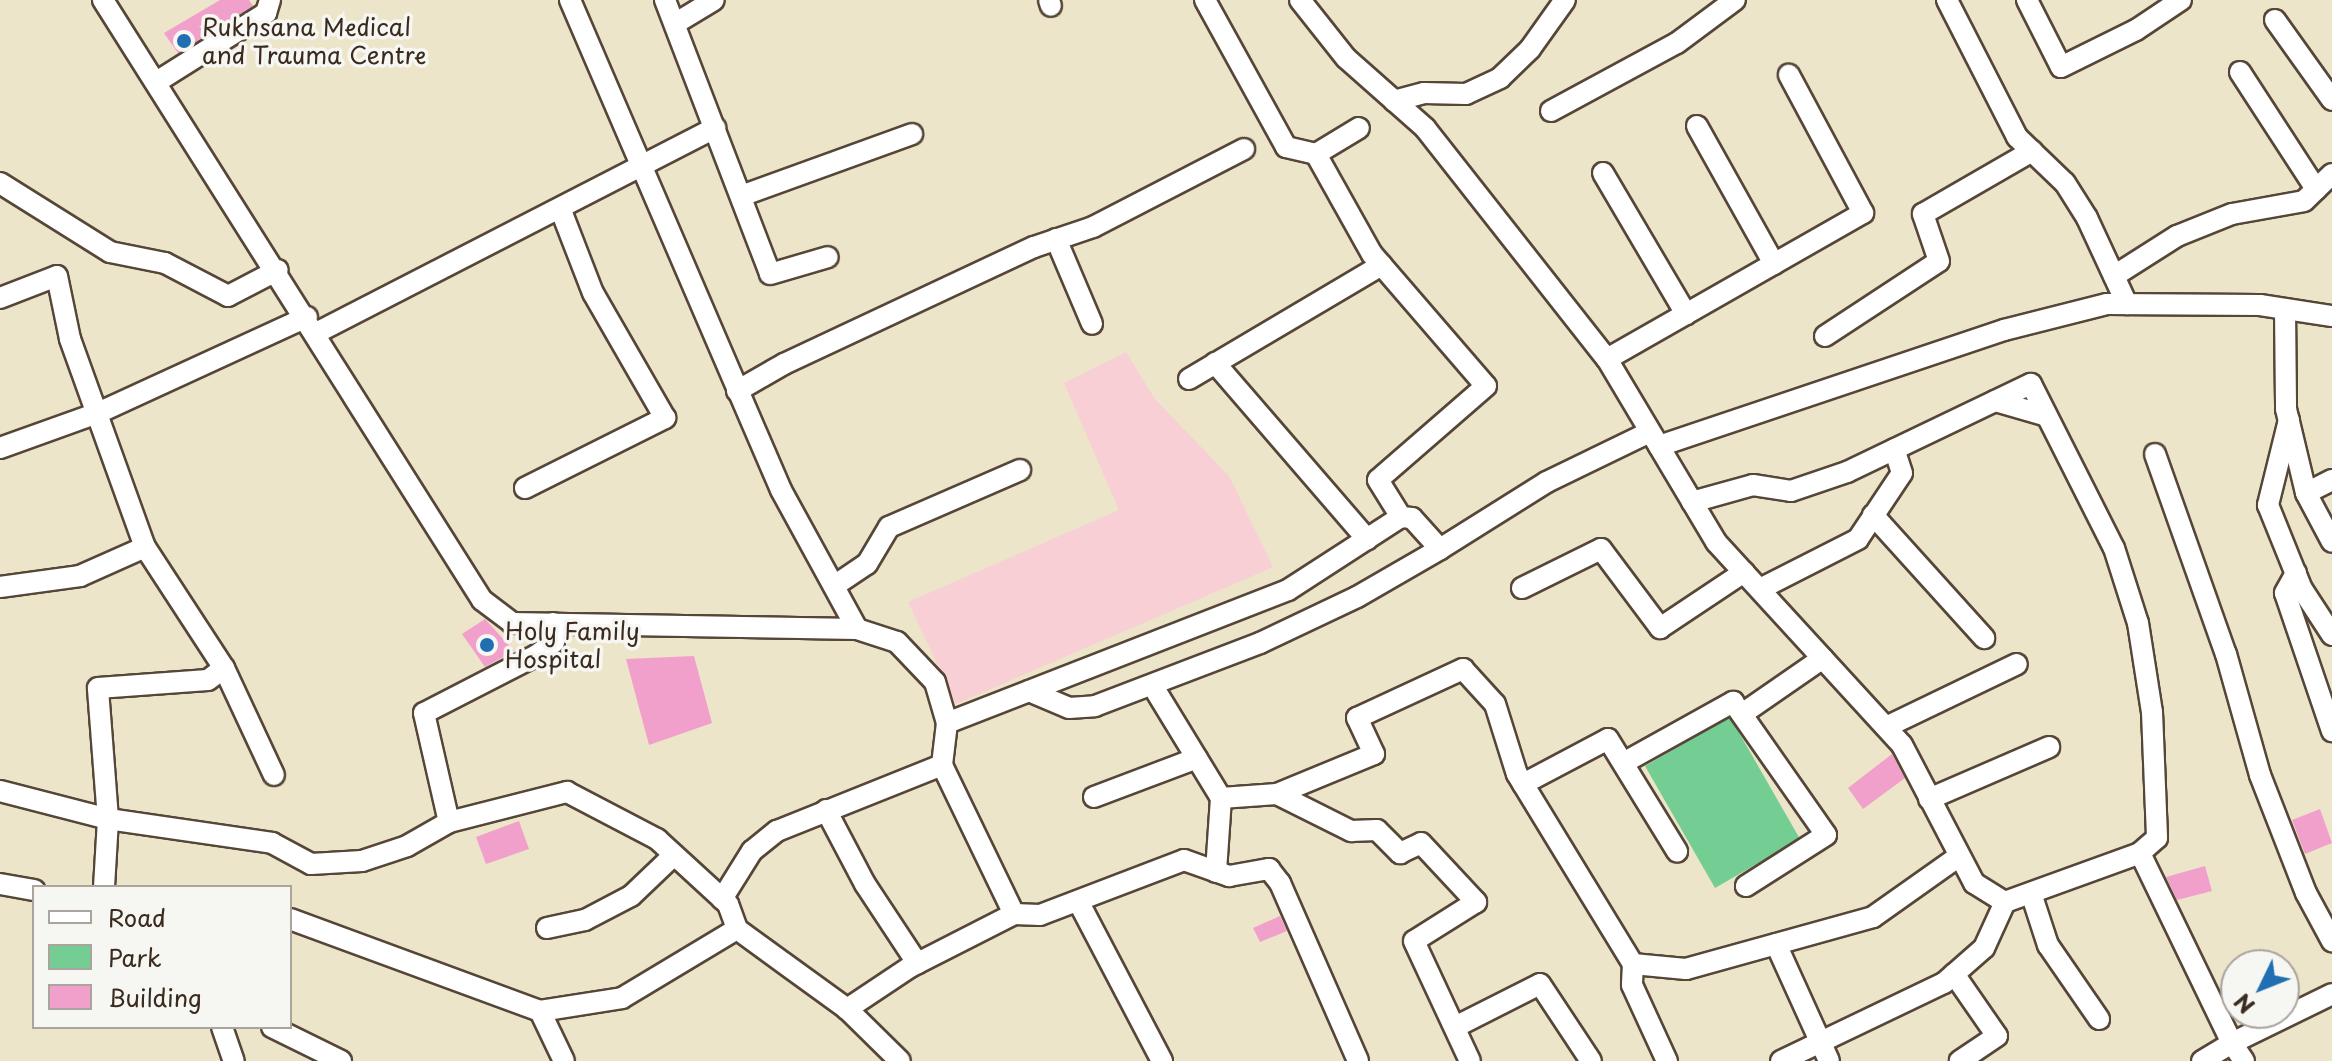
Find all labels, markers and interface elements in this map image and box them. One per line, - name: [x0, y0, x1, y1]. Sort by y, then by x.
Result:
- place label: Rukhsana Medical and Trauma Centre: [202, 13, 431, 69]
- marker: Rukhsana Medical and Trauma Centre: [173, 30, 195, 52]
- place label: Holy Family Hospital: [505, 617, 641, 673]
- marker: Holy Family Hospital: [476, 634, 498, 656]
- legend: [32, 885, 292, 1029]
- text: Road: [108, 899, 166, 935]
- text: Park: [108, 939, 162, 975]
- north arrow: [2220, 949, 2300, 1029]
- text: Building: [108, 979, 202, 1015]
- text: N: [2226, 987, 2262, 1022]

